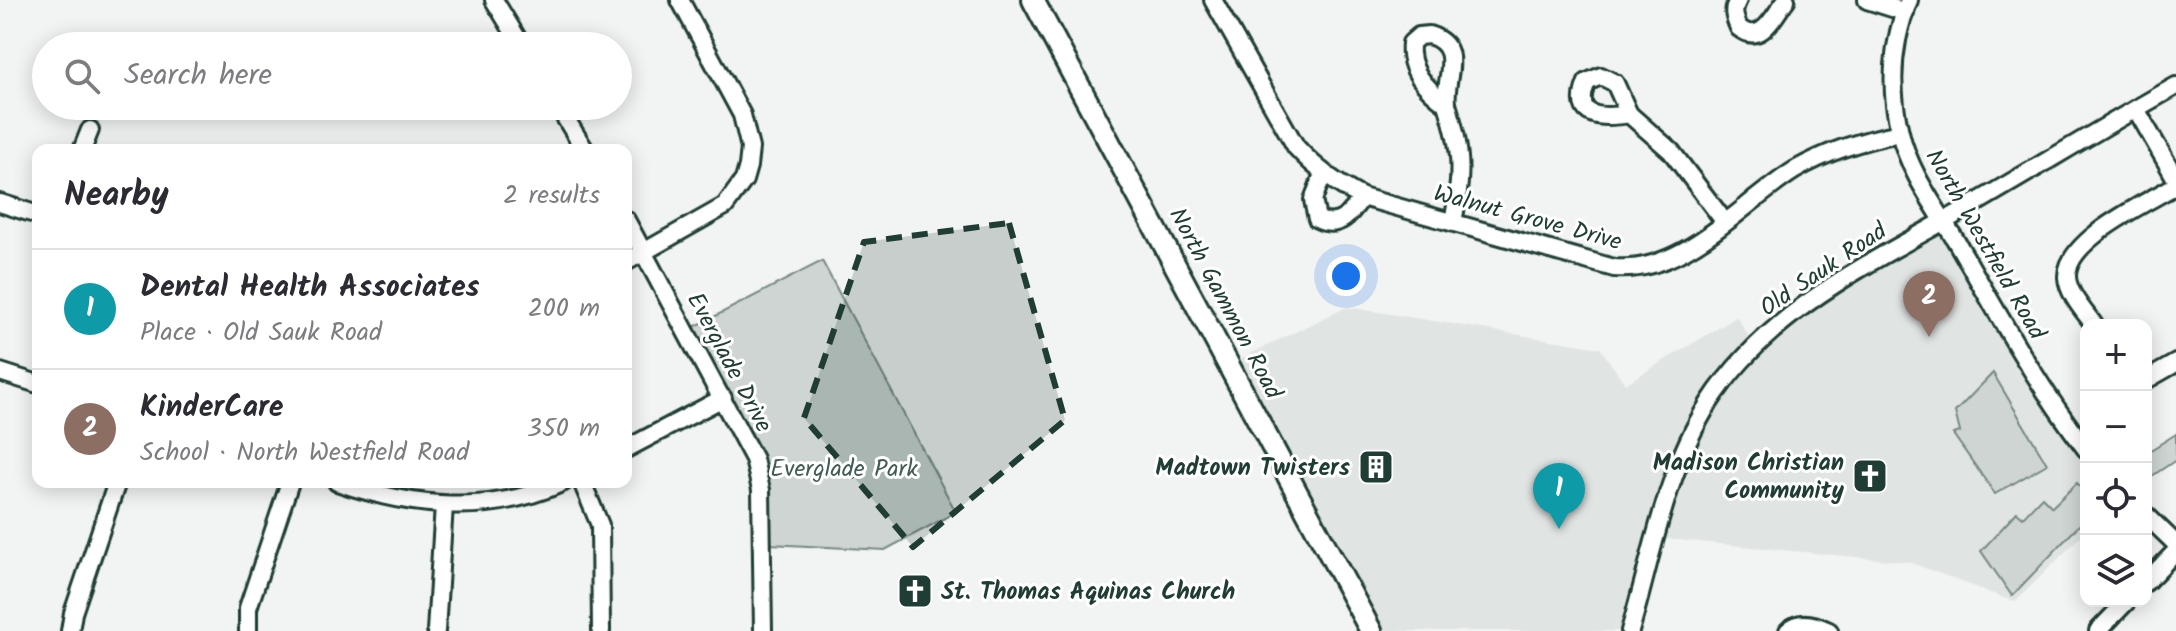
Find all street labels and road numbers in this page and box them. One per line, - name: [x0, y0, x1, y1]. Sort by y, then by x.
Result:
- street label: North Westfield Road: [1914, 142, 2056, 348]
- street label: Walnut Grove Drive: [1429, 175, 1626, 262]
- street label: North Gammon Road: [1158, 201, 1292, 408]
- street label: Old Sauk Road: [1752, 212, 1896, 327]
- street label: Everglade Drive: [675, 286, 782, 440]

